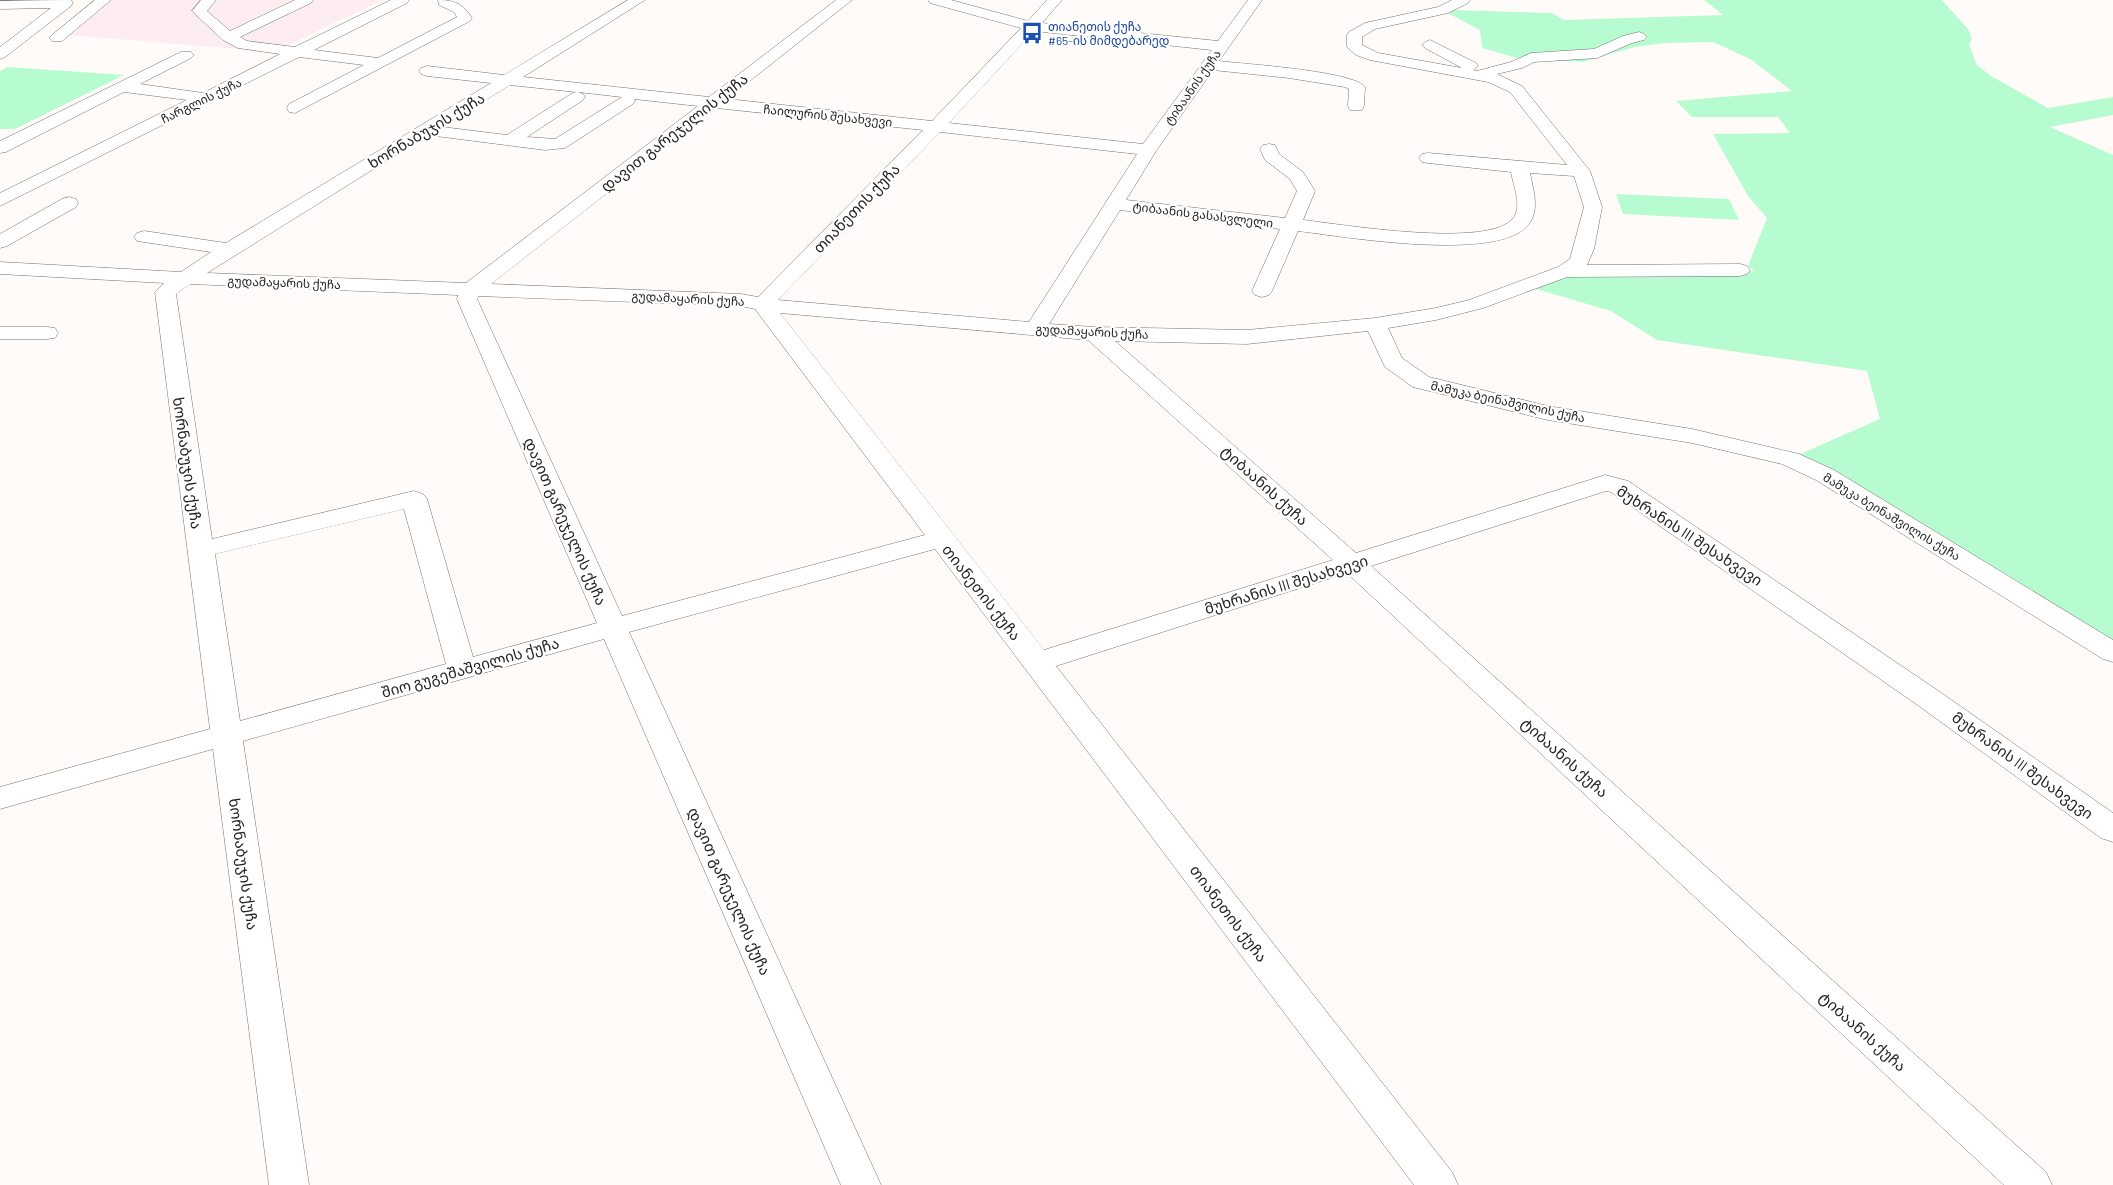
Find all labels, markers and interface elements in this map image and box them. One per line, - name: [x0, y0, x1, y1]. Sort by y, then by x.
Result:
- place label: თიანეთის ქუჩა #65-ის მიმდებარედ: [1048, 19, 1169, 49]
- bus stop icon: თიანეთის ქუჩა #65-ის მიმდებარედ: [1019, 20, 1045, 46]
- street label: ტიბაანის ქუჩა: [1161, 47, 1224, 128]
- street label: დავით გარეჯელის ქუჩა: [597, 69, 752, 196]
- street label: ჩარგლის ქუჩა: [159, 74, 244, 127]
- street label: ხორნაბუჯის ქუჩა: [364, 88, 488, 173]
- street label: ჩაილურის შესახვევი: [763, 101, 893, 131]
- street label: თიანეთის ქუჩა: [809, 160, 904, 257]
- street label: ტიბაანის გასასვლელი: [1132, 198, 1274, 232]
- street label: გუდამაყარის ქუჩა: [227, 273, 341, 293]
- street label: გუდამაყარის ქუჩა: [631, 288, 745, 310]
- street label: გუდამაყარის ქუჩა: [1035, 321, 1149, 343]
- street label: მამუკა ბეინაშვილის ქუჩა: [1429, 378, 1586, 426]
- street label: ხორნაბუჯის ქუჩა: [169, 396, 206, 530]
- street label: დავით გარეჯელის ქუჩა: [520, 434, 611, 608]
- street label: ტიბაანის ქუჩა: [1217, 441, 1312, 529]
- street label: მამუკა ბეინაშვილის ქუჩა: [1820, 469, 1963, 564]
- street label: მუხრანის III შესახვევი: [1613, 481, 1766, 590]
- street label: თიანეთის ქუჩა: [938, 540, 1025, 644]
- street label: მუხრანის III შესახვევი: [1202, 551, 1370, 618]
- street label: შიო გუგეშაშვილის ქუჩა: [379, 633, 561, 702]
- street label: მუხრანის III შესახვევი: [1948, 708, 2097, 823]
- street label: ტიბაანის ქუჩა: [1517, 713, 1612, 801]
- street label: ხორნაბუჯის ქუჩა: [225, 797, 262, 931]
- street label: დავით გარეჯელის ქუჩა: [684, 804, 775, 978]
- street label: თიანეთის ქუჩა: [1186, 861, 1271, 966]
- street label: ტიბაანის ქუჩა: [1815, 987, 1910, 1075]

